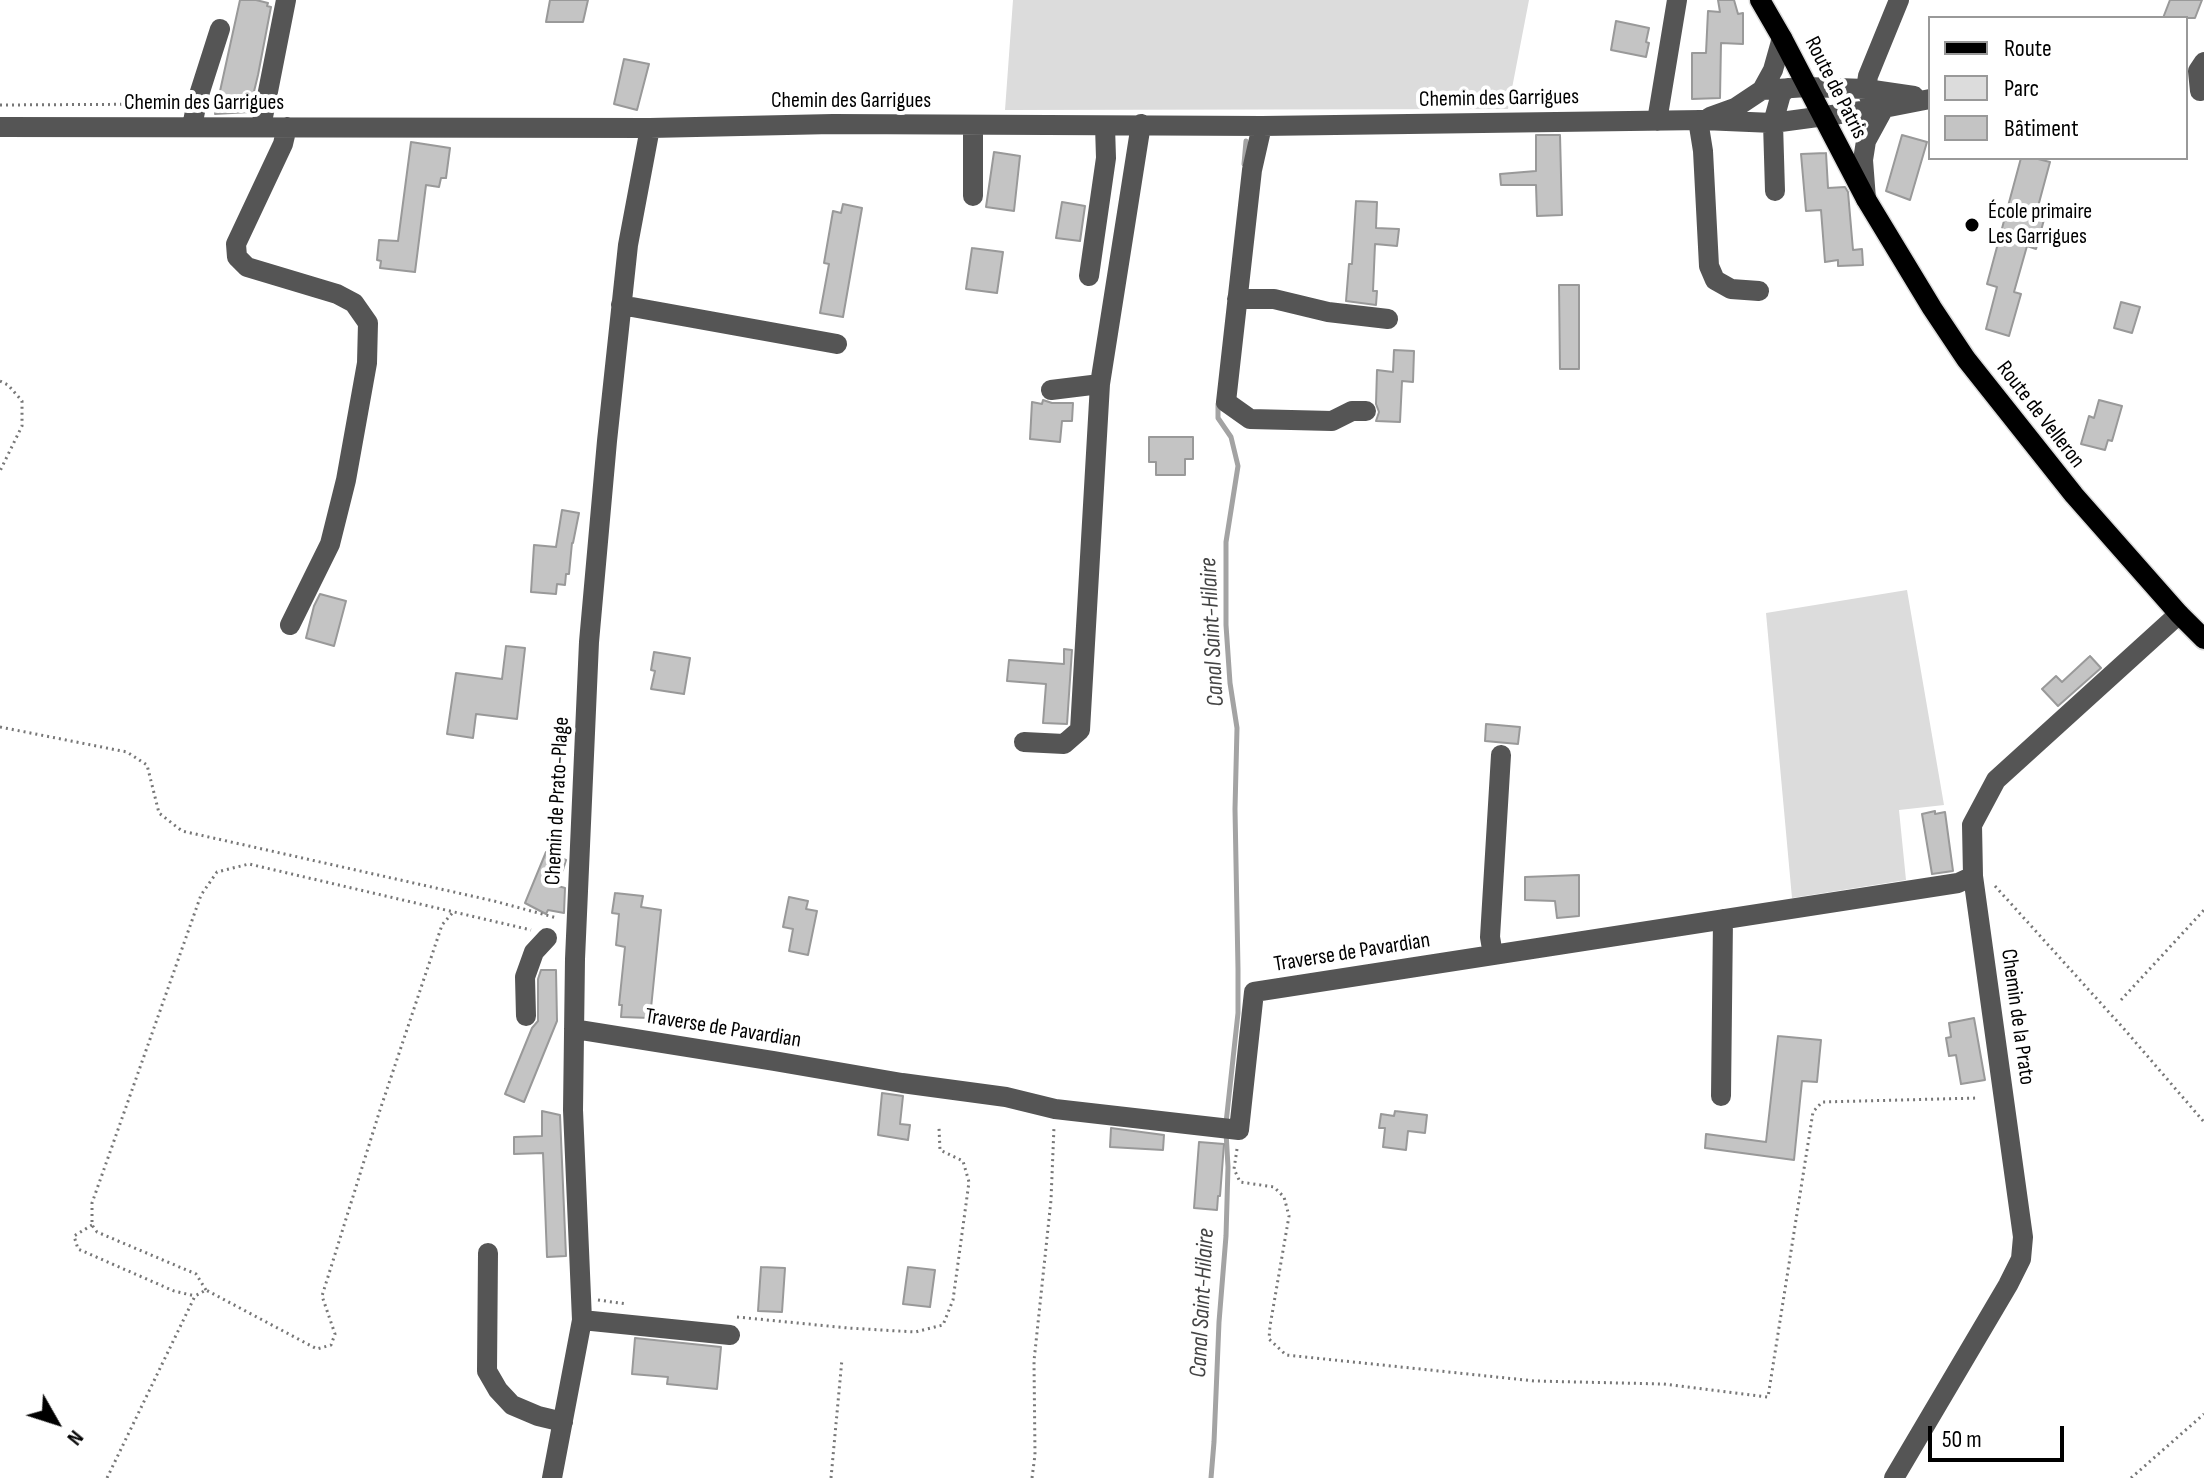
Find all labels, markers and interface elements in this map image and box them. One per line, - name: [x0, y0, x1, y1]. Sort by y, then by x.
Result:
- legend: [1928, 16, 2188, 160]
- street label: Route de Patris: [1798, 33, 1872, 143]
- text: Route: [2004, 34, 2052, 63]
- text: Parc: [2004, 74, 2039, 103]
- street label: Chemin des Garrigues: [1419, 84, 1579, 114]
- street label: Chemin des Garrigues: [771, 88, 931, 114]
- street label: Chemin des Garrigues: [124, 90, 284, 116]
- text: Bâtiment: [2004, 114, 2079, 143]
- place label: École primaire Les Garrigues: [1988, 199, 2092, 250]
- marker: École primaire Les Garrigues: [1963, 216, 1981, 234]
- street label: Route de Velleron: [1990, 356, 2090, 474]
- water label: Canal Saint-Hilaire: [1195, 557, 1231, 707]
- street label: Chemin de Prato-Plage: [540, 716, 576, 886]
- street label: Traverse de Pavardian: [1272, 928, 1432, 978]
- street label: Chemin de la Prato: [1994, 947, 2040, 1087]
- street label: Traverse de Pavardian: [643, 1004, 803, 1054]
- water label: Canal Saint-Hilaire: [1185, 1228, 1221, 1378]
- north arrow: [16, 1382, 96, 1462]
- scale bar: [1932, 1410, 2068, 1460]
- text: N: [61, 1424, 89, 1450]
- text: 50 m: [1942, 1425, 1982, 1454]

